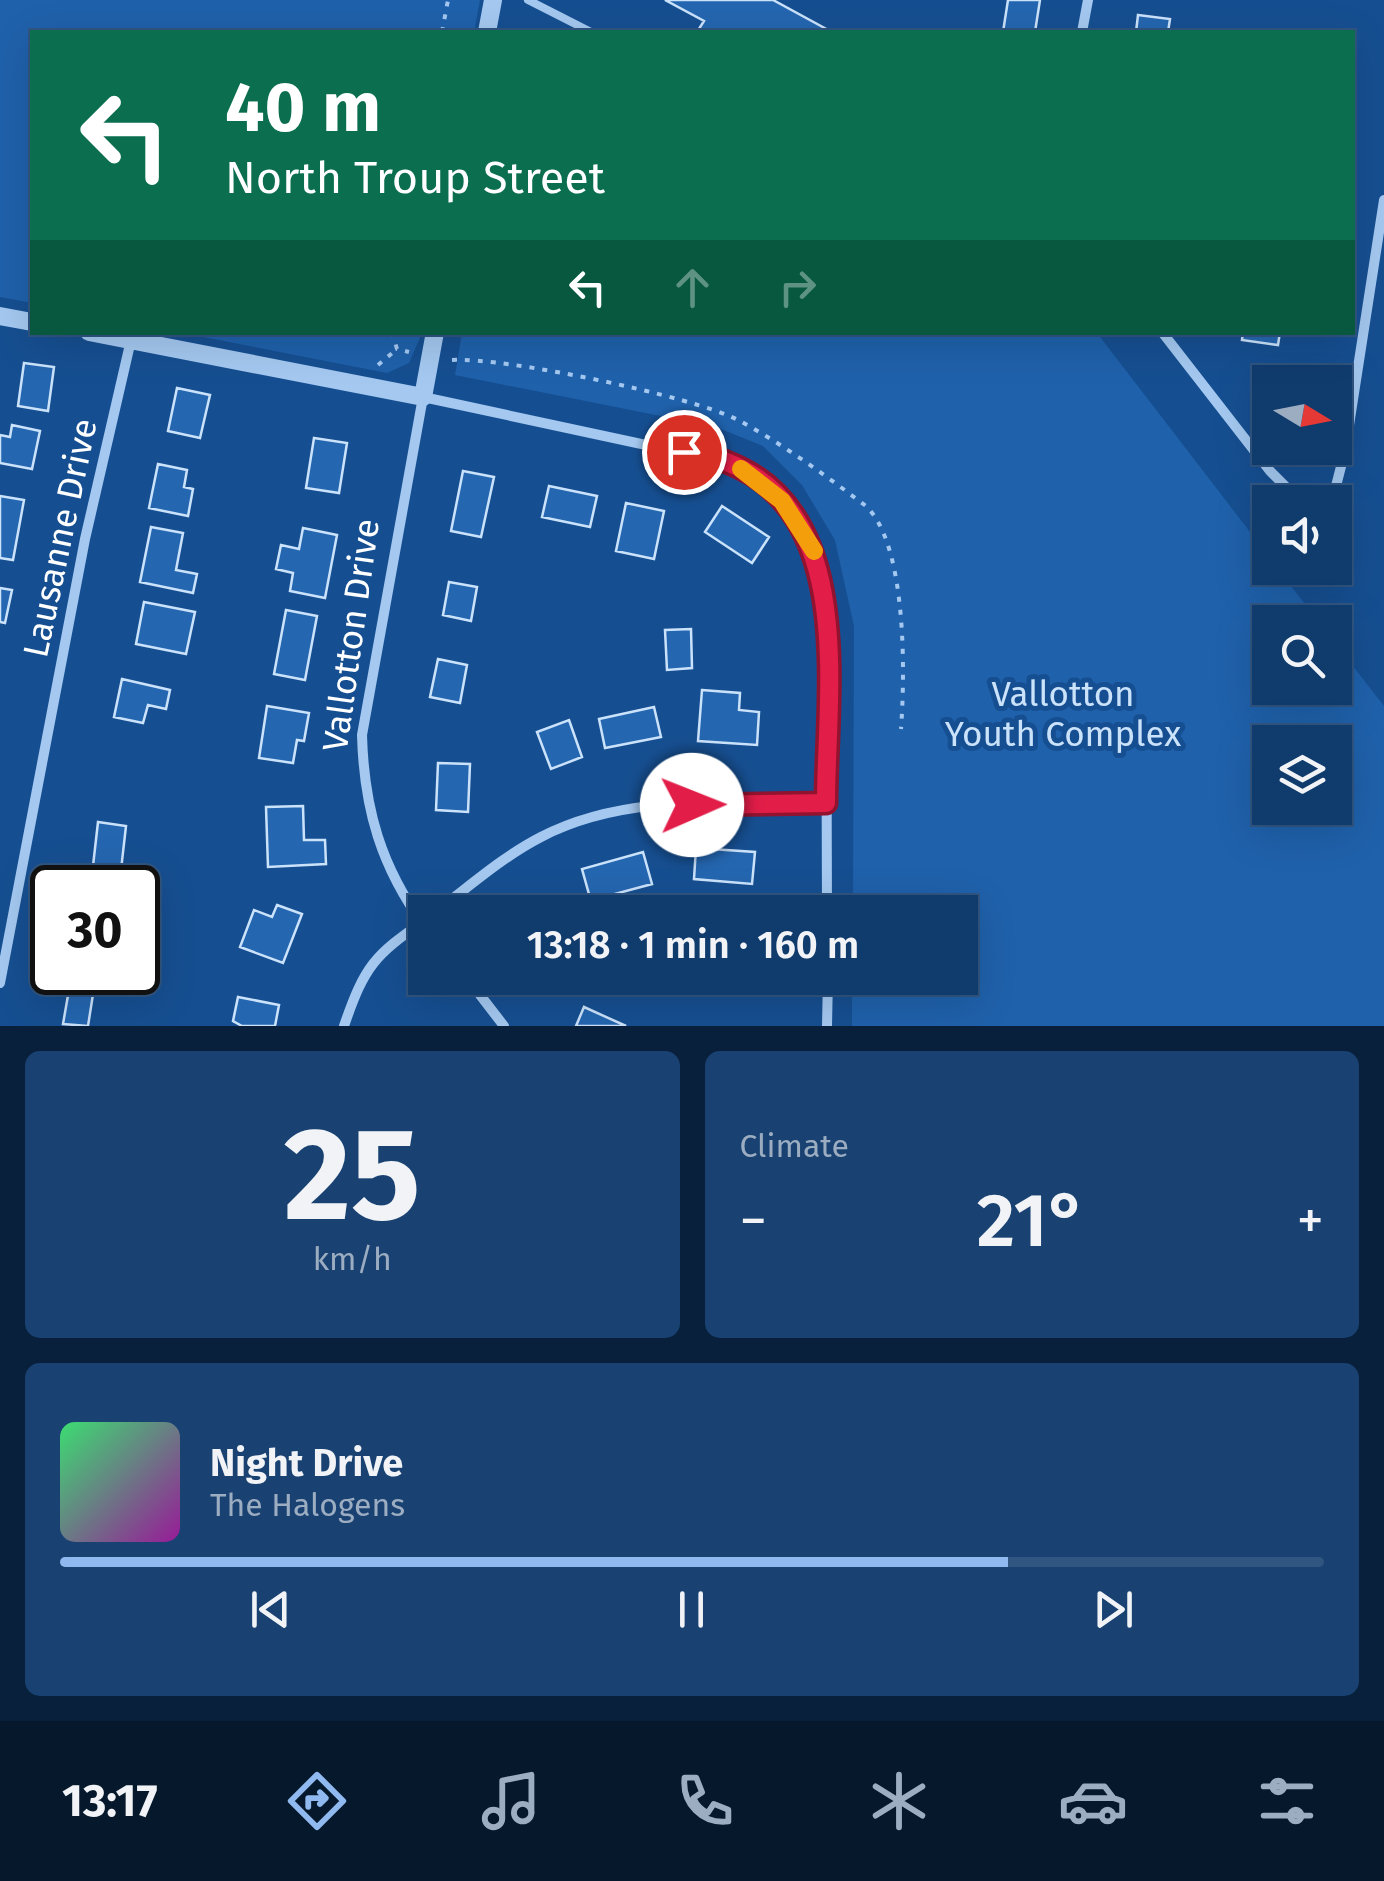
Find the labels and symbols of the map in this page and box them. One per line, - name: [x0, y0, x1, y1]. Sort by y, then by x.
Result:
- north arrow: [1252, 365, 1352, 465]
- pin: [642, 410, 727, 495]
- street label: Lausanne Drive: [14, 415, 106, 661]
- street label: Vallotton Drive: [314, 516, 388, 754]
- park label: Vallotton Youth Complex: [945, 673, 1181, 755]
- position arrow: [640, 753, 744, 857]
- speed limit sign: 30: [30, 865, 160, 995]

